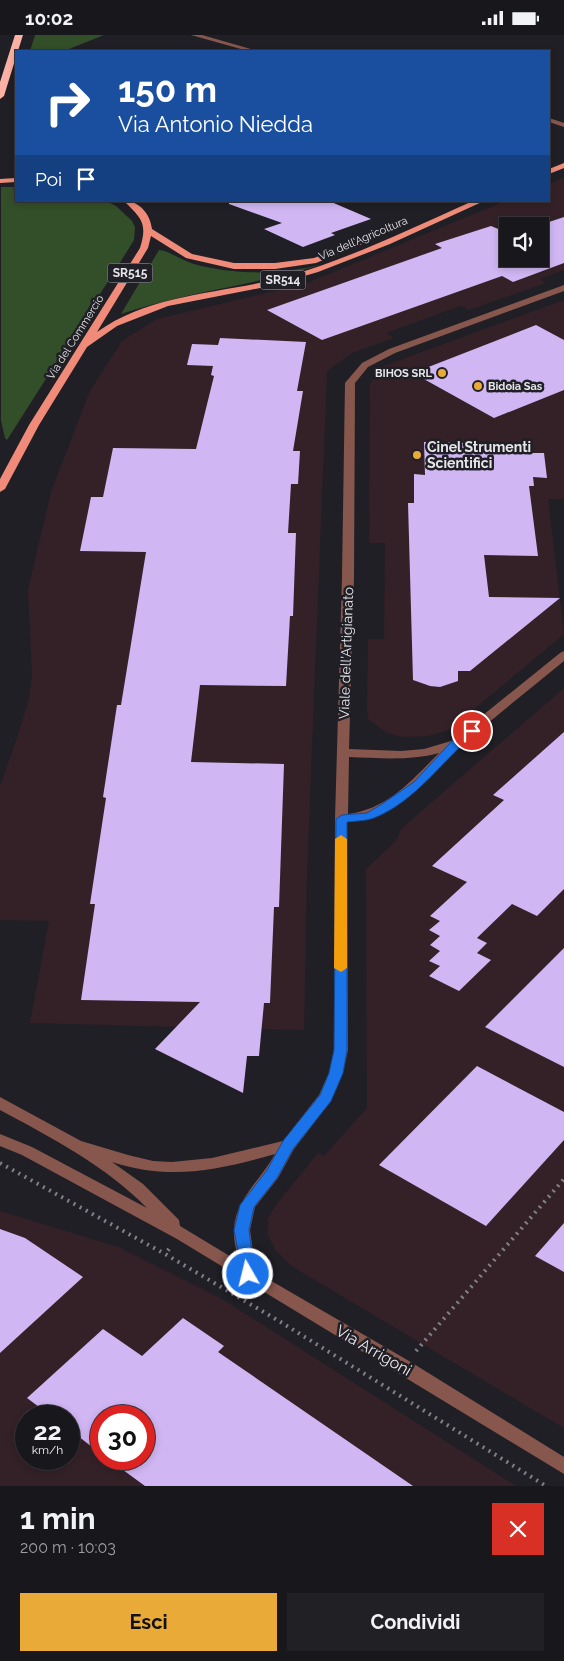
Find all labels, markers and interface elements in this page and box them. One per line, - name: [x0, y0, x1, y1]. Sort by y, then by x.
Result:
- text: 10:02: [25, 7, 73, 29]
- text: 150 m: [118, 69, 217, 110]
- icon: right: [35, 70, 100, 135]
- text: Via Antonio Niedda: [118, 111, 313, 137]
- icon: arrive: [72, 165, 100, 193]
- text: Poi: [35, 168, 62, 190]
- street label: Via dell'Agricoltura: [317, 214, 410, 263]
- map controls: [499, 217, 549, 267]
- button: sound: [499, 217, 549, 267]
- road number: SR515: [108, 263, 152, 283]
- road number: SR514: [260, 271, 306, 289]
- street label: Via del Commercio: [44, 292, 107, 382]
- place label: BIHOS SRL: [375, 367, 433, 380]
- marker: BIHOS SRL: [436, 367, 448, 379]
- marker: Bidoia Sas: [472, 380, 484, 392]
- place label: Bidoia Sas: [488, 380, 543, 393]
- place label: Cinel Strumenti Scientifici: [427, 439, 531, 471]
- marker: Cinel Strumenti Scientifici: [411, 449, 423, 461]
- street label: Viale dell'Artigianato: [336, 587, 356, 719]
- pin: [451, 710, 493, 752]
- icon: arrive: [458, 717, 486, 745]
- position arrow: [221, 1247, 273, 1299]
- street label: Via Arrigoni: [332, 1321, 415, 1380]
- speed limit sign: 30: [90, 1405, 155, 1470]
- text: 22: [33, 1416, 62, 1446]
- text: km/h: [32, 1443, 63, 1457]
- text: 1 min: [20, 1501, 96, 1536]
- button: close: [492, 1503, 544, 1555]
- text: 200 m · 10:03: [20, 1538, 116, 1557]
- button: Esci: [20, 1593, 277, 1651]
- button: Condividi: [287, 1593, 544, 1651]

